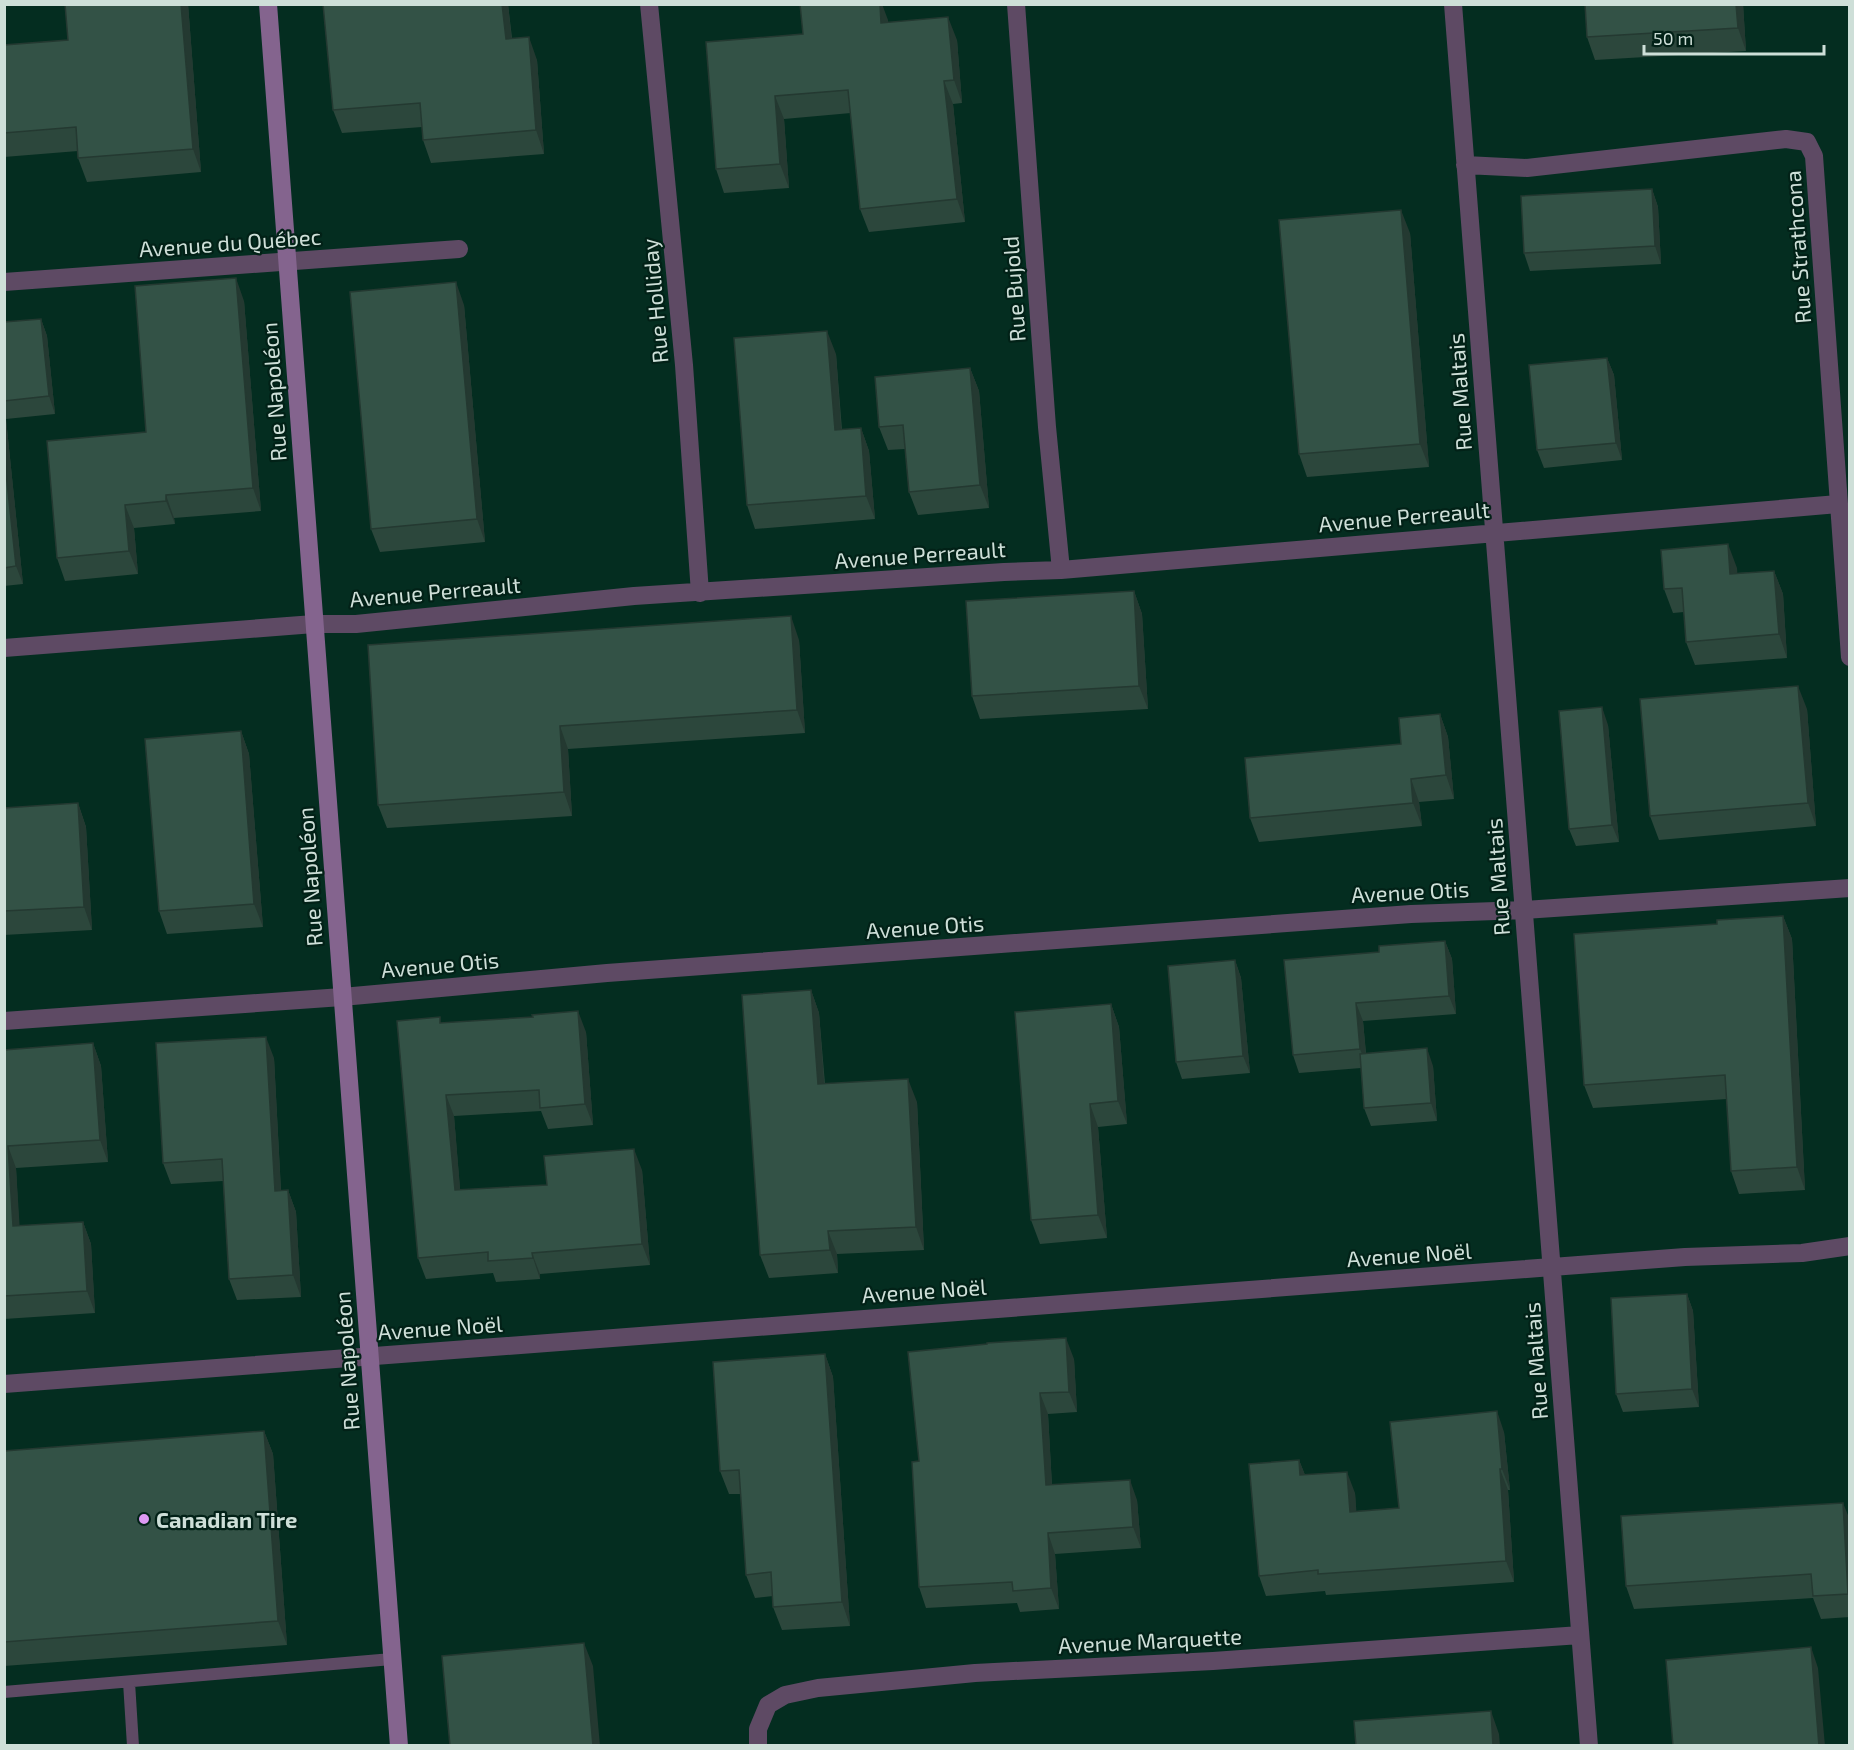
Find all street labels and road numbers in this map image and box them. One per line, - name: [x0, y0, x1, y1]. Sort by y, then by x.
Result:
- street label: Rue Strathcona: [1779, 170, 1815, 324]
- street label: Avenue du Québec: [138, 223, 322, 262]
- street label: Rue Bujold: [996, 235, 1031, 343]
- street label: Rue Holliday: [636, 237, 672, 364]
- street label: Rue Napoléon: [255, 322, 291, 462]
- street label: Rue Maltais: [1442, 332, 1476, 452]
- street label: Avenue Perreault: [1317, 496, 1491, 536]
- street label: Avenue Perreault: [833, 535, 1007, 573]
- street label: Avenue Perreault: [348, 571, 522, 611]
- street label: Rue Napoléon: [291, 807, 327, 947]
- street label: Rue Maltais: [1480, 817, 1514, 937]
- street label: Avenue Otis: [1350, 875, 1470, 907]
- street label: Avenue Otis: [865, 909, 985, 943]
- street label: Avenue Otis: [380, 946, 500, 982]
- street label: Avenue Noël: [1346, 1237, 1473, 1271]
- street label: Avenue Noël: [861, 1273, 988, 1307]
- street label: Rue Napoléon: [328, 1291, 364, 1431]
- street label: Rue Maltais: [1518, 1301, 1552, 1421]
- street label: Avenue Noël: [377, 1310, 504, 1344]
- street label: Avenue Marquette: [1057, 1622, 1243, 1658]

